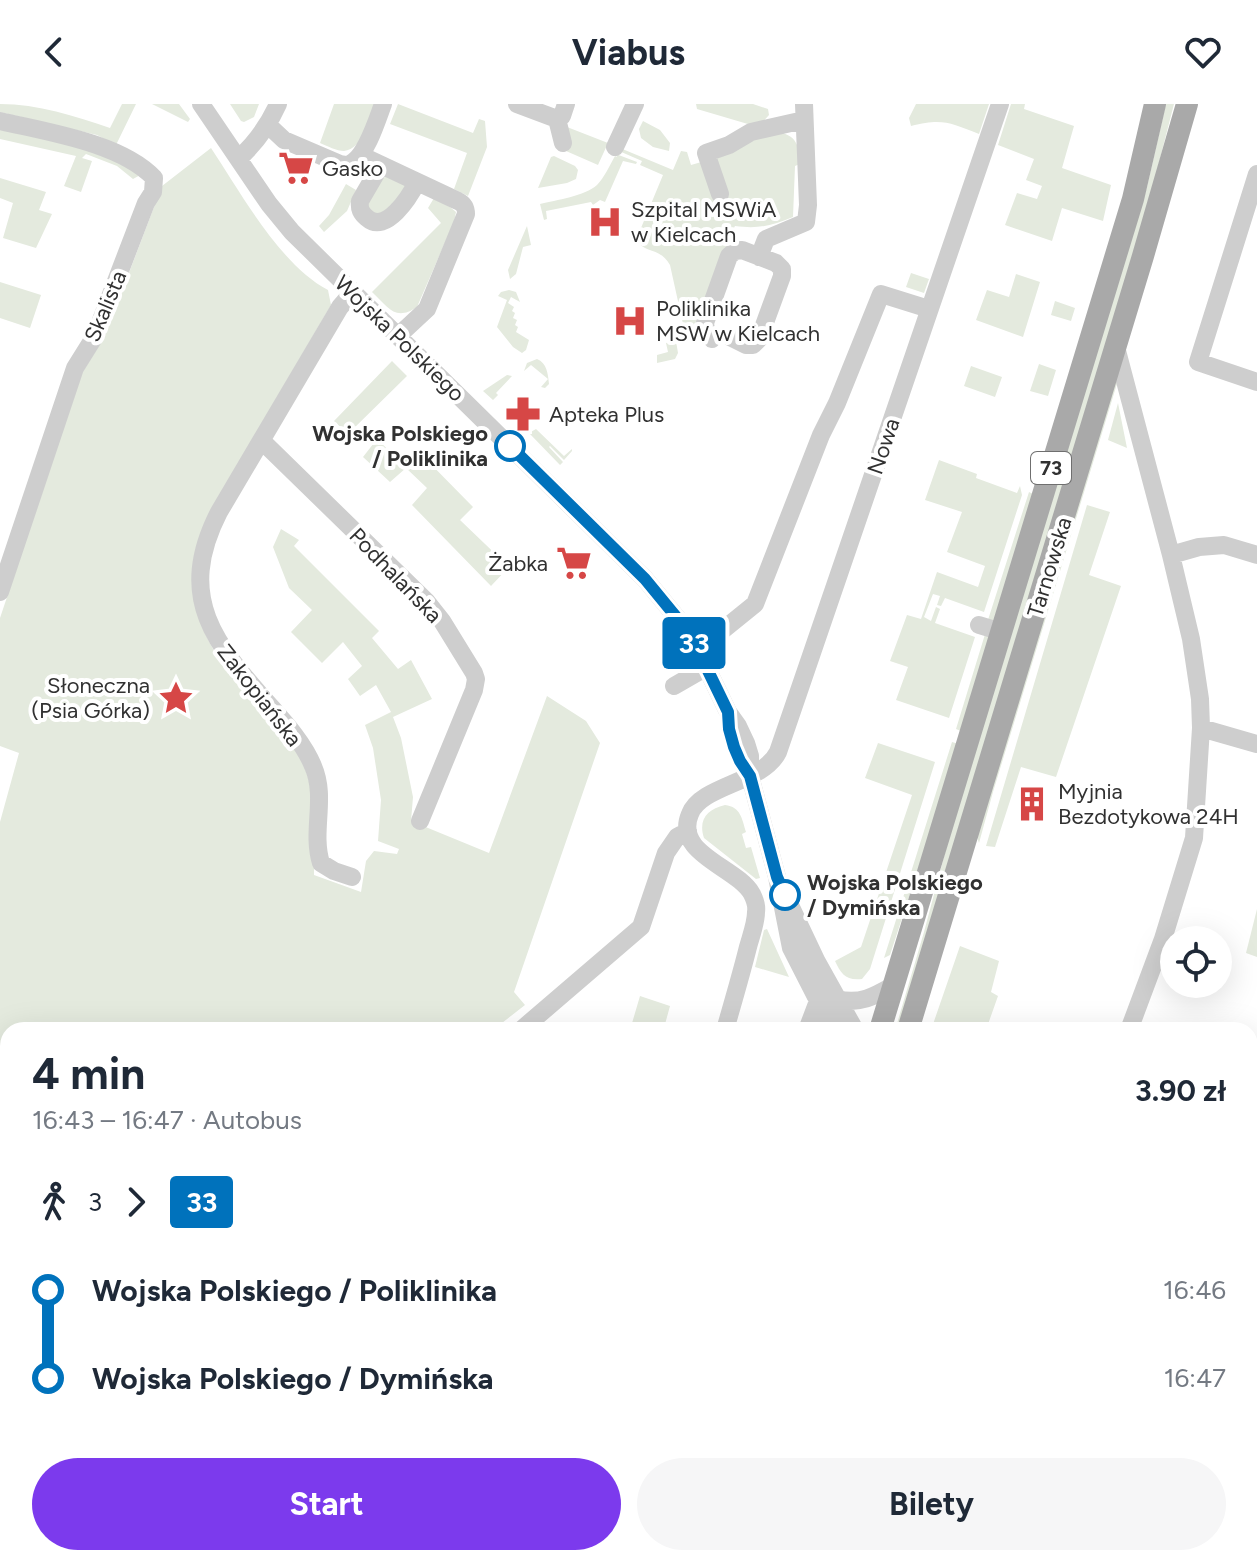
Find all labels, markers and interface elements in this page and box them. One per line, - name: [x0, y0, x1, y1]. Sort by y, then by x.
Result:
- icon: back: [32, 30, 76, 74]
- icon: heart: [1181, 30, 1225, 74]
- text: Viabus: [572, 31, 685, 74]
- supermarket icon: Gasko: [277, 149, 315, 187]
- place label: Gasko: [322, 155, 383, 182]
- place label: Szpital MSWiA w Kielcach: [631, 196, 777, 248]
- hospital icon: Szpital MSWiA w Kielcach: [586, 203, 624, 241]
- street label: Skalista: [78, 266, 133, 346]
- street label: Wojska Polskiego: [329, 270, 470, 407]
- place label: Poliklinika MSW w Kielcach: [656, 295, 820, 347]
- hospital icon: Poliklinika MSW w Kielcach: [611, 302, 649, 340]
- pharmacy icon: Apteka Plus: [504, 395, 542, 433]
- place label: Apteka Plus: [549, 401, 664, 428]
- street label: Nowa: [861, 414, 906, 478]
- place label: Wojska Polskiego / Poliklinika: [312, 420, 488, 472]
- marker: Wojska Polskiego / Poliklinika: [495, 431, 525, 461]
- road number: 73: [1031, 452, 1071, 484]
- street label: Tarnowska: [1021, 514, 1077, 621]
- street label: Podhalańska: [344, 522, 448, 629]
- supermarket icon: Żabka: [555, 544, 593, 582]
- place label: Żabka: [488, 550, 548, 577]
- line badge: 33: [658, 617, 730, 669]
- text: 33: [678, 626, 710, 660]
- street label: Zakopiańska: [211, 639, 308, 752]
- place label: Słoneczna (Psia Górka): [31, 672, 150, 724]
- place icon: Słoneczna (Psia Górka): [157, 679, 195, 717]
- place label: Myjnia Bezdotykowa 24H: [1058, 778, 1239, 830]
- building icon: Myjnia Bezdotykowa 24H: [1013, 785, 1051, 823]
- place label: Wojska Polskiego / Dymińska: [807, 869, 983, 921]
- marker: Wojska Polskiego / Dymińska: [770, 880, 800, 910]
- map controls: [1160, 926, 1232, 998]
- button: locate: [1160, 926, 1232, 998]
- text: 4 min: [32, 1047, 145, 1100]
- text: 3.90 zł: [1135, 1072, 1226, 1109]
- text: 16:43 – 16:47 · Autobus: [32, 1104, 302, 1136]
- icon: walk: [32, 1180, 76, 1224]
- icon: forward: [114, 1180, 158, 1224]
- text: 33: [186, 1185, 217, 1219]
- text: 3: [88, 1186, 102, 1218]
- text: Wojska Polskiego / Poliklinika: [92, 1272, 497, 1309]
- text: 16:46: [1163, 1274, 1226, 1306]
- text: Wojska Polskiego / Dymińska: [92, 1360, 493, 1397]
- text: 16:47: [1164, 1362, 1226, 1394]
- button: Start: [32, 1458, 621, 1550]
- button: Bilety: [637, 1458, 1226, 1550]

